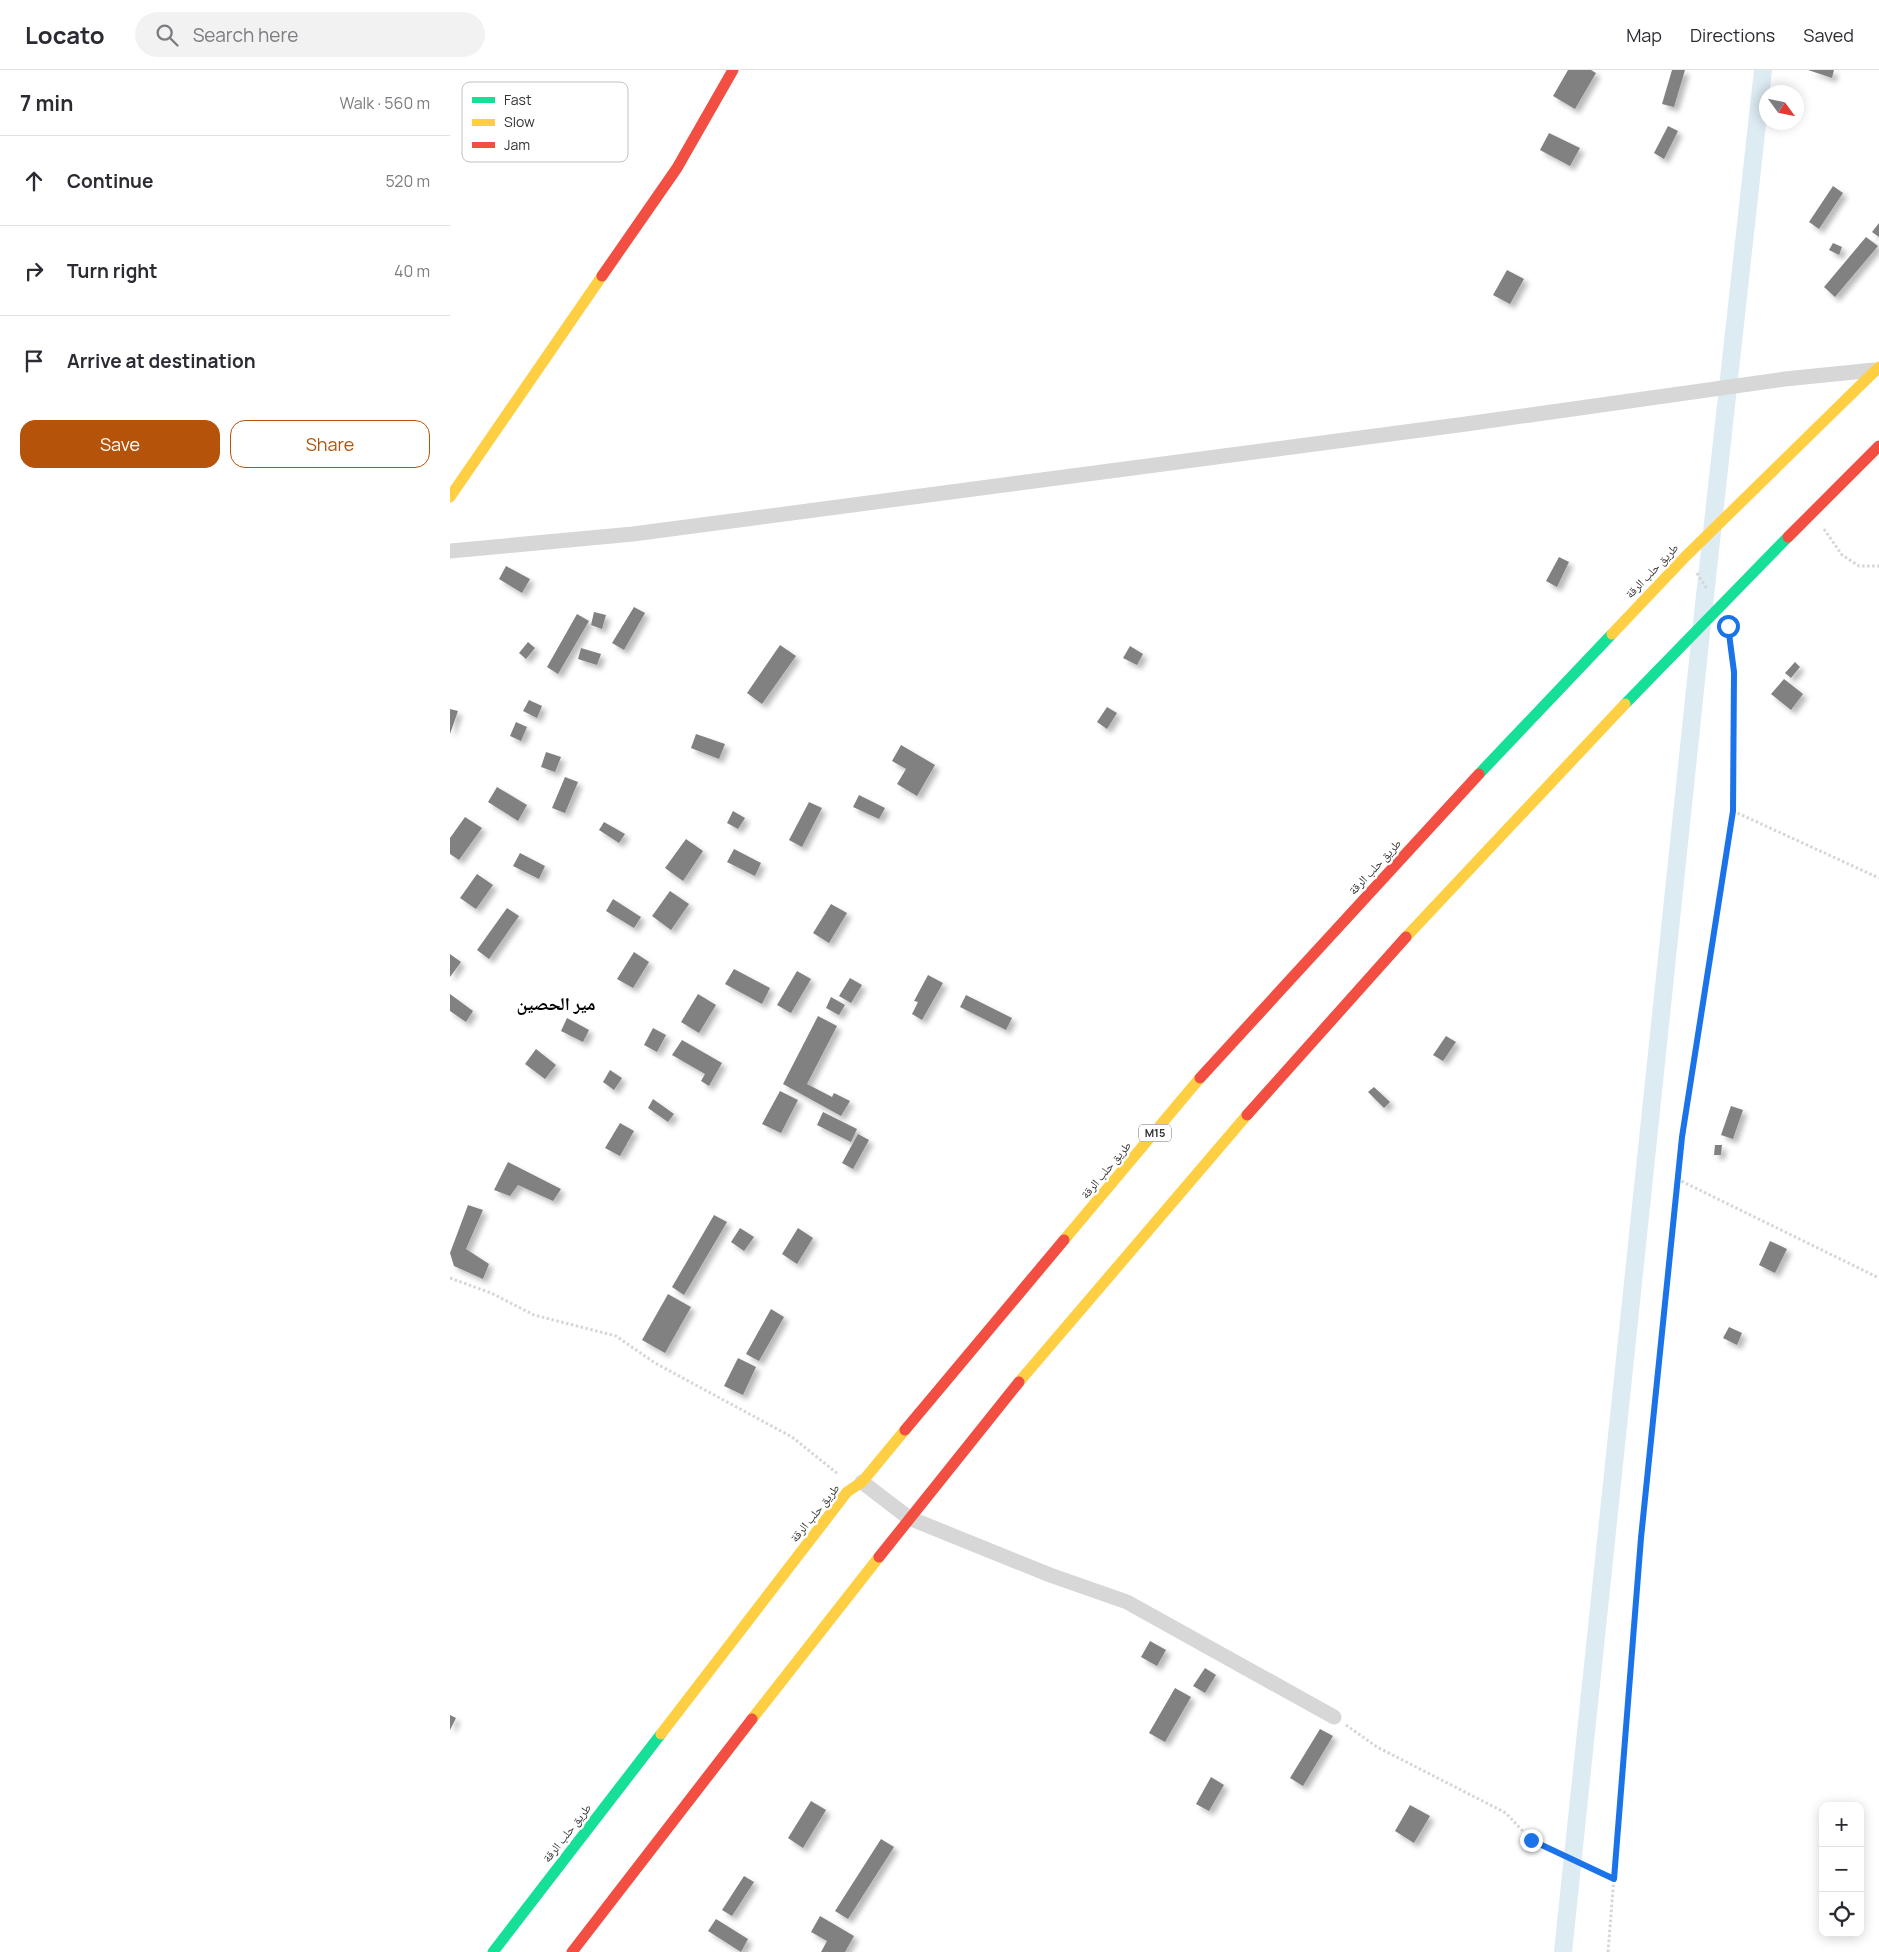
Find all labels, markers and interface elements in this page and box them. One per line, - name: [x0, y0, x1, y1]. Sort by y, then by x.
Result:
- search box: [135, 12, 485, 57]
- text: Locato: [25, 18, 105, 51]
- icon: search: [153, 21, 181, 49]
- text: Search here: [193, 22, 298, 48]
- text: Map: [1626, 23, 1662, 47]
- text: Directions: [1690, 23, 1775, 47]
- text: Saved: [1803, 23, 1854, 47]
- legend: [462, 82, 628, 162]
- north arrow: [1759, 85, 1804, 130]
- text: 7 min: [20, 89, 73, 117]
- text: Fast: [504, 90, 532, 109]
- text: Walk · 560 m: [339, 92, 430, 114]
- text: Slow: [504, 112, 535, 131]
- text: Jam: [504, 135, 530, 154]
- icon: ahead: [20, 167, 48, 195]
- text: Continue: [67, 168, 153, 194]
- text: 520 m: [386, 170, 430, 192]
- icon: right: [20, 257, 48, 285]
- text: Turn right: [67, 258, 157, 284]
- text: 40 m: [394, 260, 430, 282]
- icon: arrive: [20, 347, 48, 375]
- text: Arrive at destination: [67, 348, 256, 374]
- button: Save: [20, 420, 220, 468]
- button: Share: [230, 420, 430, 468]
- street label: طريق حلب الرقة: [1621, 539, 1682, 602]
- route start: [1717, 615, 1740, 638]
- street label: طريق حلب الرقة: [1344, 835, 1405, 898]
- district label: مير الحصين: [516, 991, 596, 1015]
- road number: M15: [1139, 1124, 1171, 1142]
- street label: طريق حلب الرقة: [1076, 1137, 1135, 1202]
- street label: طريق حلب الرقة: [786, 1480, 843, 1545]
- street label: طريق حلب الرقة: [538, 1800, 595, 1866]
- map controls: [1819, 1802, 1864, 1937]
- button: +: [1819, 1802, 1864, 1847]
- route end: [1520, 1829, 1543, 1852]
- button: −: [1819, 1847, 1864, 1892]
- button: locate: [1819, 1892, 1864, 1937]

